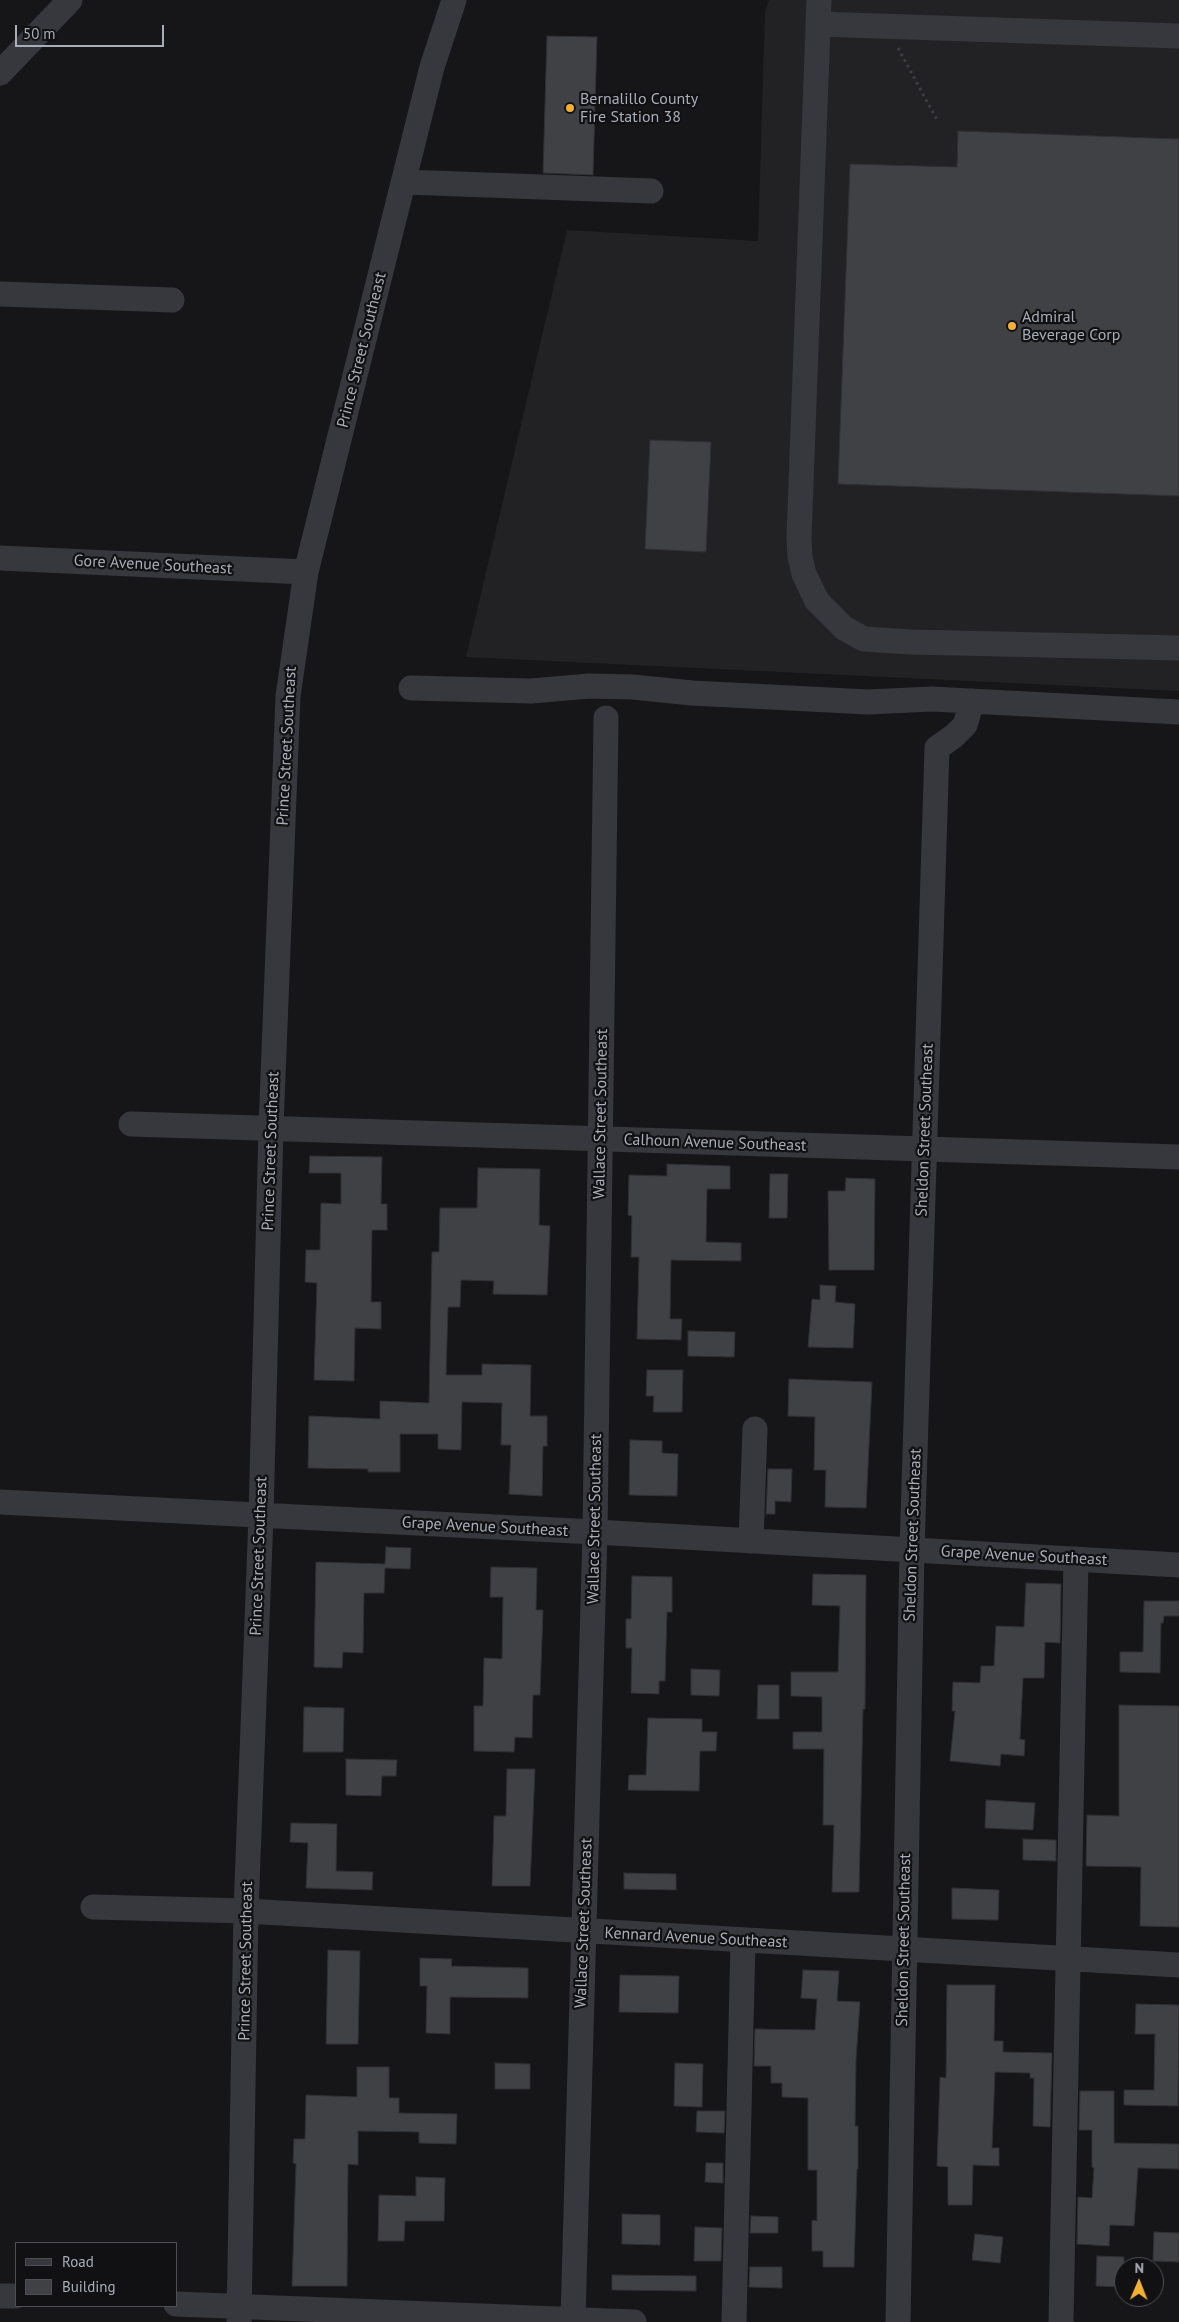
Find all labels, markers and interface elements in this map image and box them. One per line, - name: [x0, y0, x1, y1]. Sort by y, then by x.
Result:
- scale bar: [18, 15, 166, 47]
- text: 50 m: [23, 24, 56, 43]
- place label: Bernalillo County Fire Station 38: [580, 89, 698, 127]
- marker: Bernalillo County Fire Station 38: [564, 102, 576, 114]
- street label: Prince Street Southeast: [333, 270, 391, 430]
- place label: Admiral Beverage Corp: [1022, 307, 1120, 345]
- marker: Admiral Beverage Corp: [1006, 320, 1018, 332]
- street label: Gore Avenue Southeast: [73, 551, 233, 579]
- street label: Prince Street Southeast: [273, 666, 301, 826]
- street label: Wallace Street Southeast: [590, 1029, 612, 1199]
- street label: Sheldon Street Southeast: [912, 1043, 938, 1217]
- street label: Prince Street Southeast: [259, 1071, 283, 1231]
- street label: Calhoun Avenue Southeast: [623, 1130, 807, 1156]
- street label: Wallace Street Southeast: [584, 1434, 606, 1604]
- street label: Sheldon Street Southeast: [900, 1448, 926, 1622]
- street label: Prince Street Southeast: [247, 1476, 271, 1636]
- street label: Grape Avenue Southeast: [401, 1513, 569, 1541]
- street label: Grape Avenue Southeast: [940, 1542, 1108, 1570]
- street label: Wallace Street Southeast: [571, 1838, 597, 2008]
- street label: Sheldon Street Southeast: [893, 1853, 915, 2027]
- street label: Prince Street Southeast: [235, 1881, 257, 2041]
- street label: Kennard Avenue Southeast: [604, 1924, 788, 1952]
- legend: [15, 2242, 178, 2307]
- text: Road: [62, 2252, 94, 2271]
- north arrow: [1114, 2257, 1164, 2307]
- text: N: [1134, 2259, 1144, 2277]
- text: Building: [62, 2277, 116, 2296]

